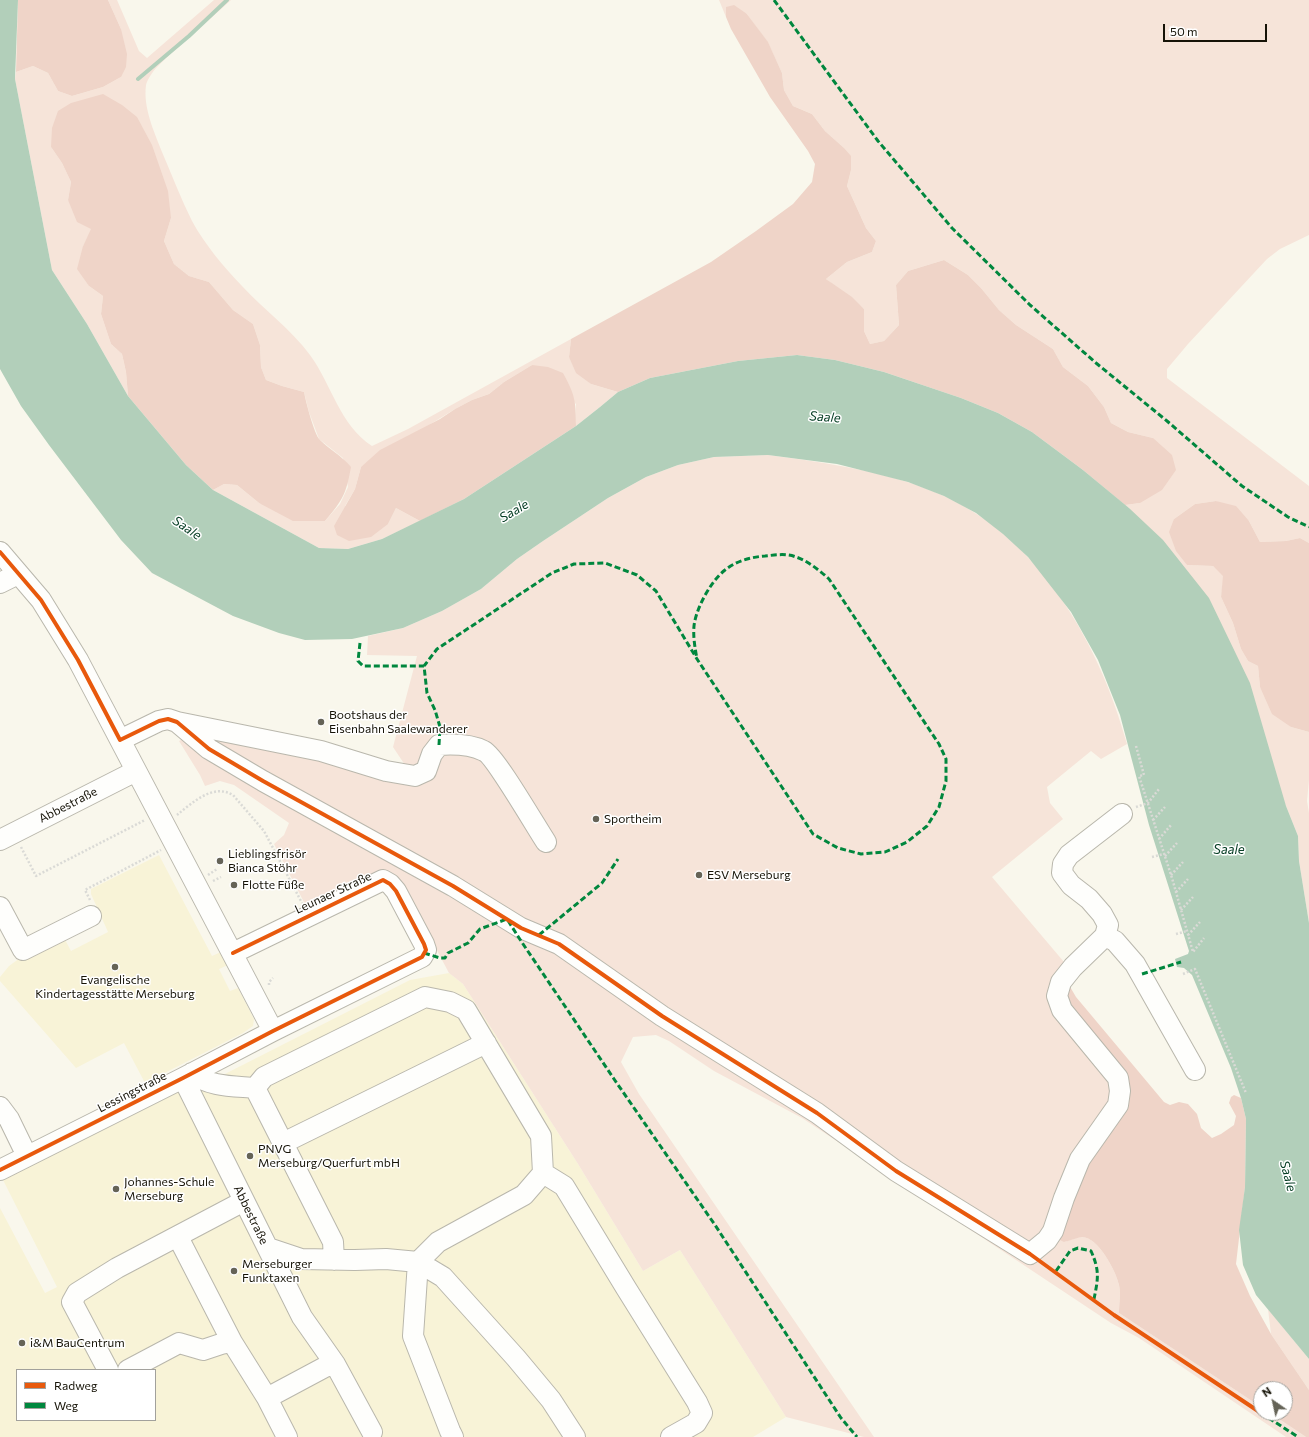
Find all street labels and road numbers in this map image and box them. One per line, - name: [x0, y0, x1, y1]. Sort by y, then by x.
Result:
- street label: Abbestraße: [36, 784, 100, 826]
- street label: Leunaer Straße: [292, 869, 374, 917]
- street label: Lessingstraße: [95, 1068, 169, 1116]
- street label: Abbestraße: [231, 1183, 271, 1247]

